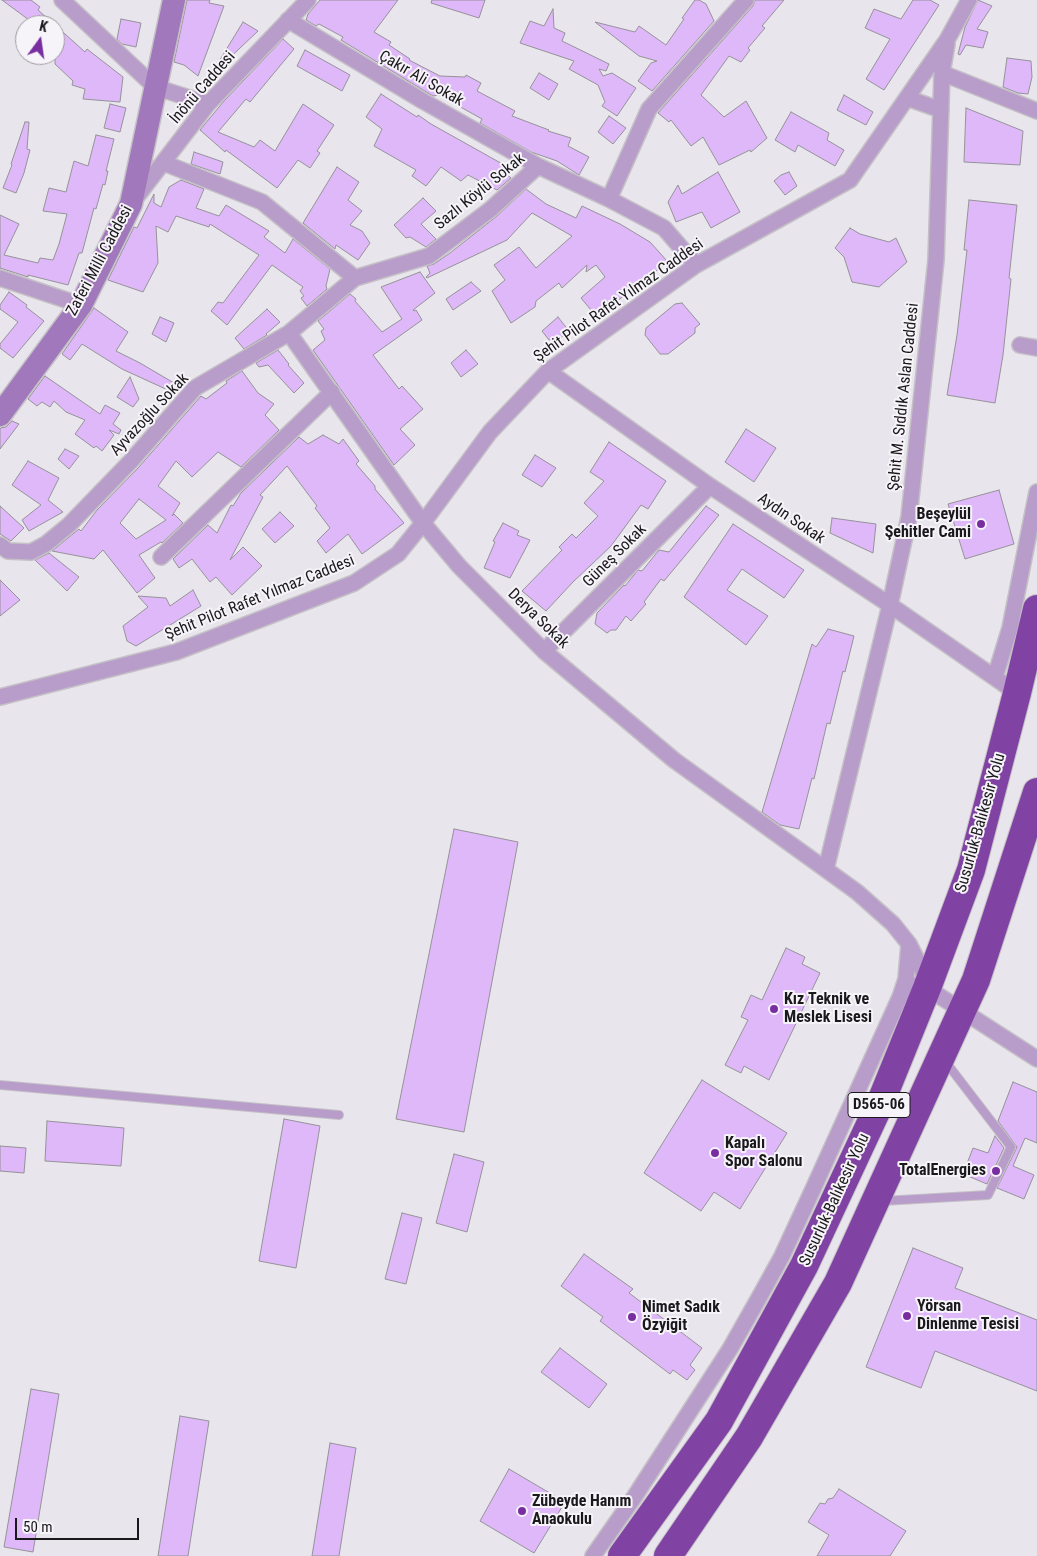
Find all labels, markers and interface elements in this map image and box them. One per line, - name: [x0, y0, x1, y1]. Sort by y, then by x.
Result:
- north arrow: [15, 15, 65, 65]
- text: K: [38, 18, 49, 35]
- street label: Çakır Ali Sokak: [375, 47, 467, 111]
- street label: İnönü Caddesi: [166, 48, 240, 128]
- street label: Sazlı Köylü Sokak: [431, 150, 529, 234]
- street label: Zaferi Milli Caddesi: [63, 203, 137, 319]
- street label: Şehit Pilot Rafet Yılmaz Caddesi: [531, 235, 707, 367]
- street label: Şehit M. Sıddık Aslan Caddesi: [885, 302, 923, 492]
- street label: Ayvazoğlu Sokak: [107, 370, 193, 460]
- street label: Aydın Sokak: [754, 490, 828, 548]
- place label: Beşeylül Şehitler Cami: [885, 505, 971, 543]
- marker: Beşeylül Şehitler Cami: [975, 518, 987, 530]
- street label: Güneş Sokak: [579, 520, 651, 592]
- street label: Şehit Pilot Rafet Yılmaz Caddesi: [163, 551, 357, 645]
- street label: Derya Sokak: [503, 585, 573, 653]
- street label: Susurluk-Balıkesir Yolu: [952, 751, 1010, 895]
- place label: Kız Teknik ve Meslek Lisesi: [784, 990, 872, 1028]
- marker: Kız Teknik ve Meslek Lisesi: [768, 1003, 780, 1015]
- road number: D565-06: [848, 1092, 910, 1118]
- street label: Susurluk-Balıkesir Yolu: [796, 1131, 874, 1269]
- place label: Kapalı Spor Salonu: [725, 1134, 802, 1172]
- marker: Kapalı Spor Salonu: [709, 1147, 721, 1159]
- place label: TotalEnergies: [899, 1161, 986, 1181]
- marker: TotalEnergies: [990, 1165, 1002, 1177]
- place label: Yörsan Dinlenme Tesisi: [917, 1297, 1019, 1335]
- place label: Nimet Sadık Özyiğit: [642, 1298, 720, 1336]
- marker: Yörsan Dinlenme Tesisi: [901, 1310, 913, 1322]
- marker: Nimet Sadık Özyiğit: [626, 1311, 638, 1323]
- place label: Zübeyde Hanım Anaokulu: [532, 1492, 631, 1530]
- marker: Zübeyde Hanım Anaokulu: [516, 1505, 528, 1517]
- scale bar: [18, 1508, 141, 1540]
- text: 50 m: [23, 1518, 53, 1536]

